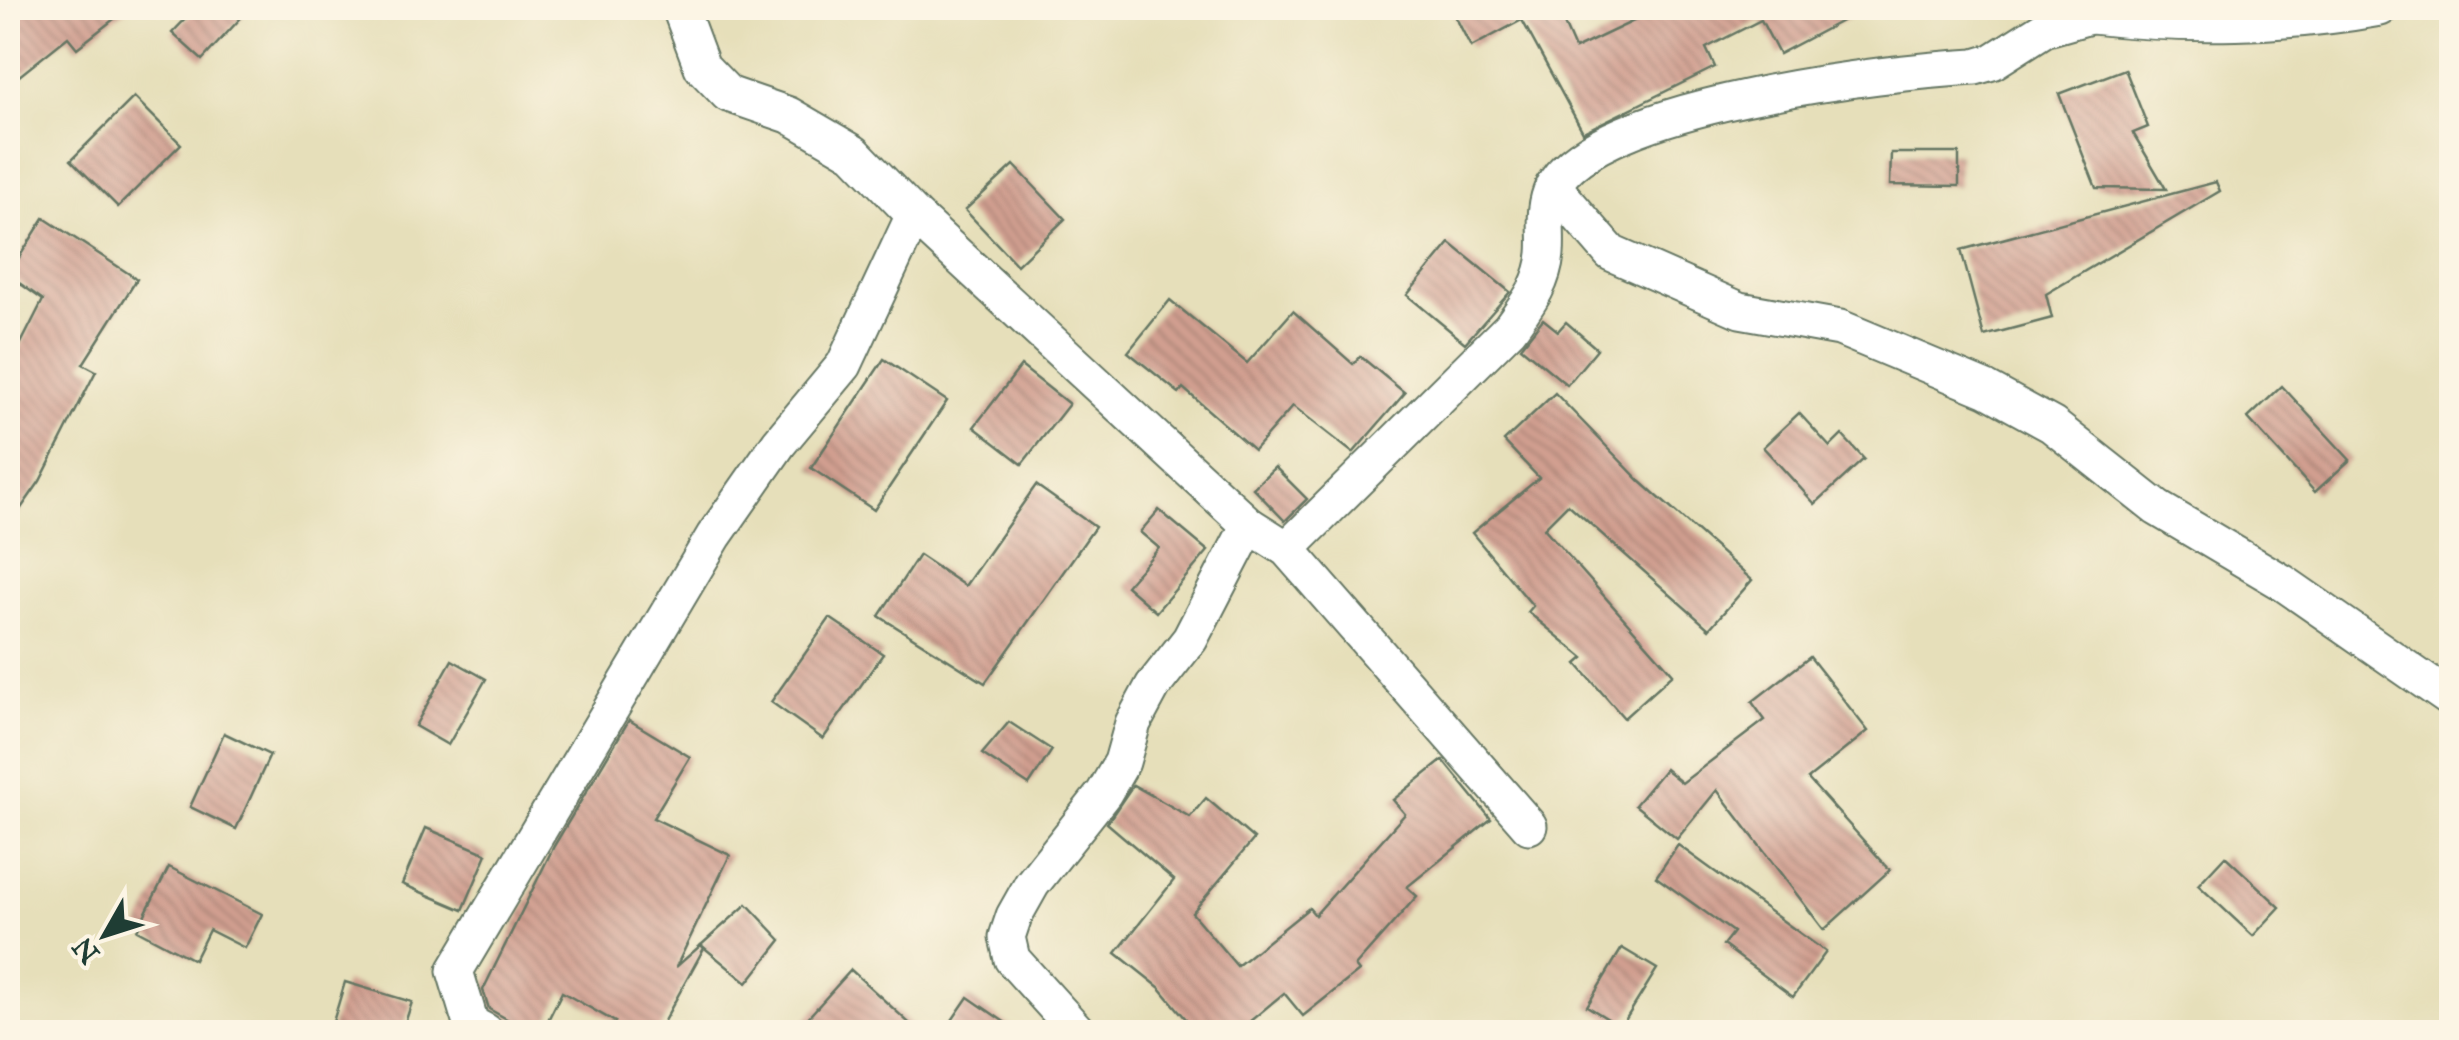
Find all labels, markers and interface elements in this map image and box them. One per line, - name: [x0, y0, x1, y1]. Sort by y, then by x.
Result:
- north arrow: [55, 885, 155, 985]
- text: N: [65, 930, 107, 971]

